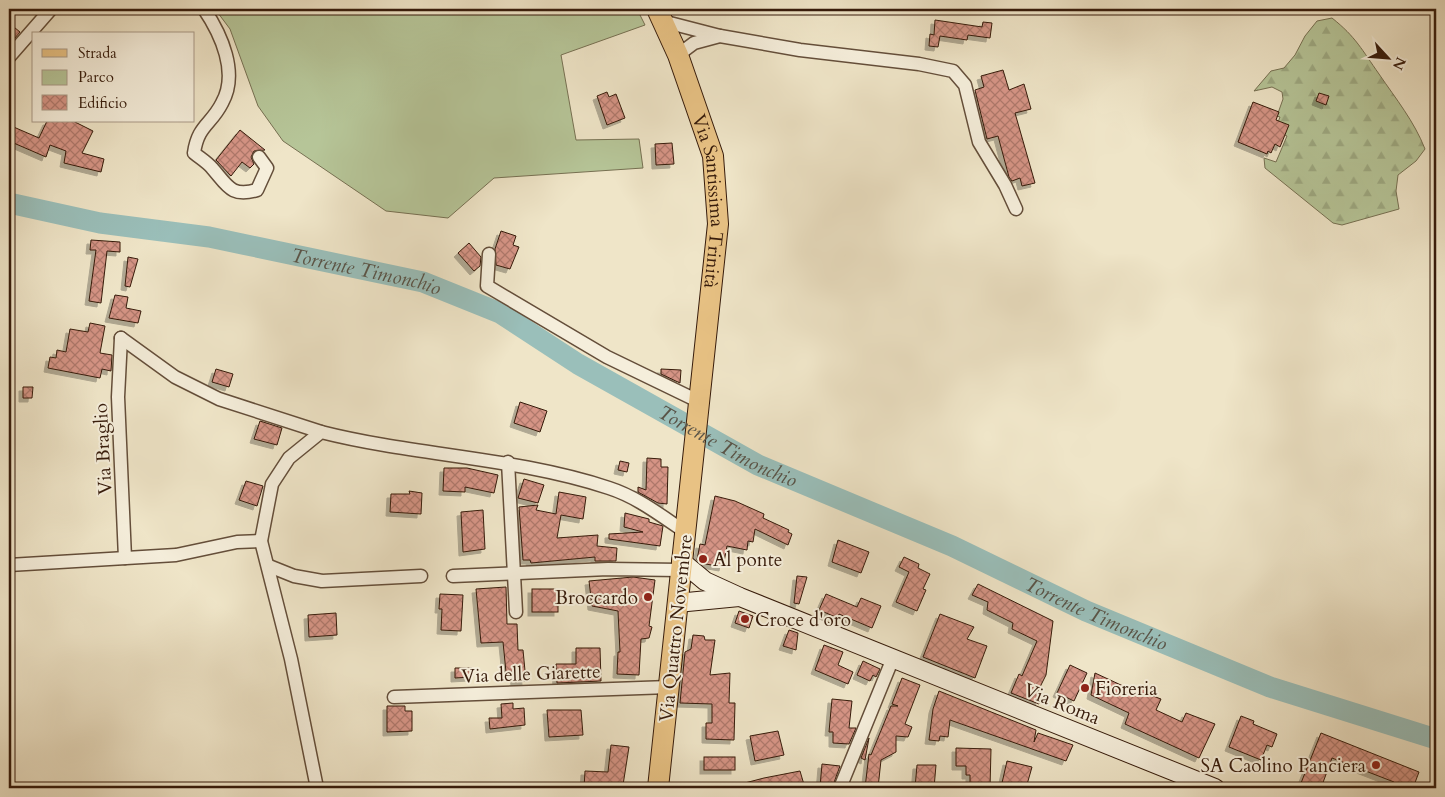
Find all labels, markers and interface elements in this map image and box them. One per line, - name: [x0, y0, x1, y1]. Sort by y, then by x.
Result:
- legend: [32, 32, 195, 122]
- north arrow: [1362, 32, 1412, 82]
- text: Strada: [78, 43, 117, 63]
- text: N: [1388, 54, 1410, 73]
- text: Parco: [78, 67, 114, 87]
- text: Edificio: [78, 93, 127, 113]
- street label: Via Santissima Trinità: [685, 111, 730, 290]
- water label: Torrente Timonchio: [289, 242, 445, 302]
- water label: Torrente Timonchio: [653, 399, 801, 494]
- street label: Via Braglio: [88, 402, 118, 495]
- street label: Via Quattro Novembre: [653, 533, 699, 723]
- place label: Al ponte: [713, 547, 782, 573]
- marker: Al ponte: [697, 553, 709, 565]
- water label: Torrente Timonchio: [1020, 570, 1172, 657]
- place label: Broccardo: [555, 585, 638, 611]
- marker: Broccardo: [642, 591, 654, 603]
- place label: Croce d'oro: [755, 607, 851, 633]
- marker: Croce d'oro: [739, 613, 751, 625]
- street label: Via delle Giarette: [461, 659, 601, 689]
- place label: Fioreria: [1095, 676, 1157, 702]
- street label: Via Roma: [1020, 677, 1104, 731]
- marker: Fioreria: [1079, 682, 1091, 694]
- place label: SA Caolino Panciera: [1200, 753, 1366, 779]
- marker: SA Caolino Panciera: [1370, 759, 1382, 771]

